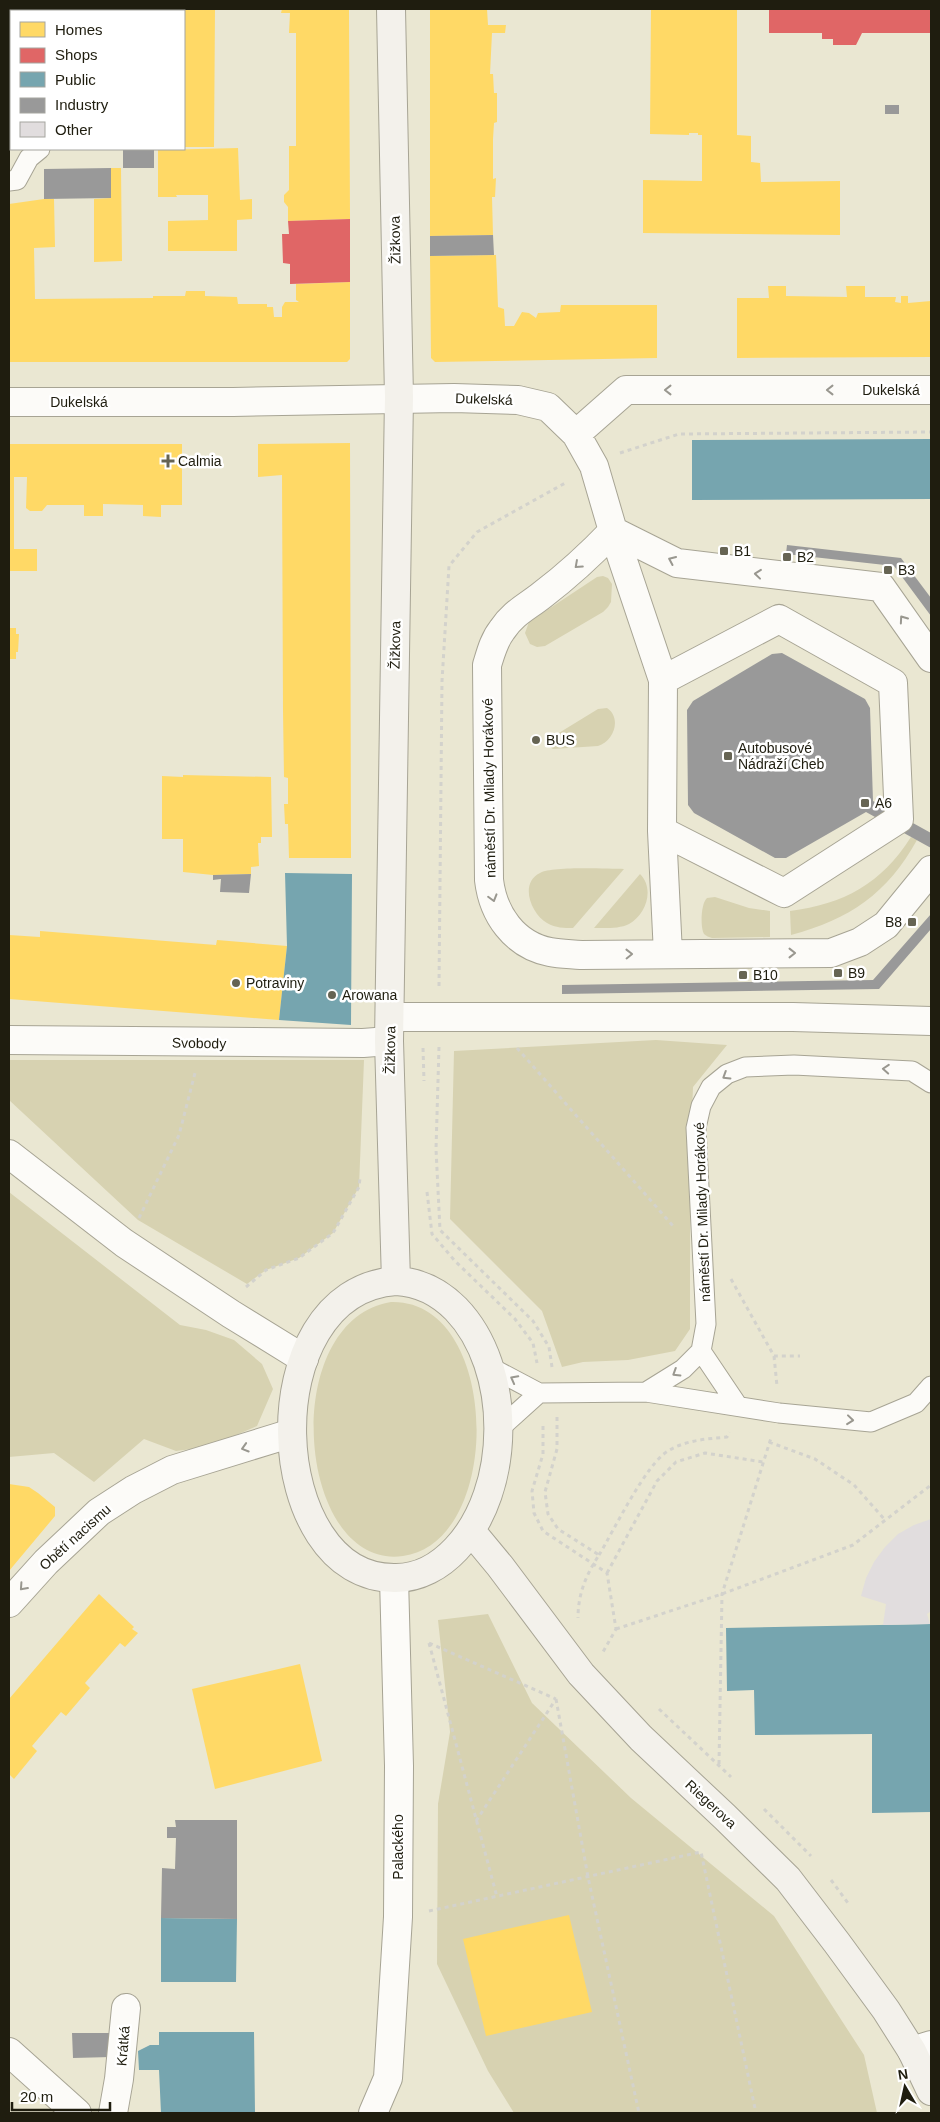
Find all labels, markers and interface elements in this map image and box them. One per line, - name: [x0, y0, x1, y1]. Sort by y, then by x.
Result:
- legend: [10, 10, 185, 150]
- text: Homes: [55, 21, 103, 38]
- text: Shops: [55, 46, 98, 63]
- text: Public: [55, 71, 96, 88]
- text: Industry: [55, 96, 109, 113]
- text: Other: [55, 121, 93, 138]
- street label: Žižkova: [387, 216, 403, 264]
- street label: Dukelská: [862, 382, 920, 398]
- one-way arrow: [663, 385, 671, 395]
- one-way arrow: [826, 385, 834, 395]
- street label: Dukelská: [455, 390, 513, 408]
- street label: Dukelská: [50, 394, 108, 410]
- place label: Calmia: [178, 453, 222, 469]
- marker: Calmia: [162, 455, 174, 467]
- place label: B1: [734, 543, 751, 559]
- marker: B1: [718, 545, 730, 557]
- place label: B2: [797, 549, 814, 565]
- marker: B2: [781, 551, 793, 563]
- one-way arrow: [668, 555, 677, 566]
- one-way arrow: [575, 559, 584, 568]
- place label: B3: [898, 562, 915, 578]
- marker: B3: [882, 564, 894, 576]
- one-way arrow: [753, 569, 761, 580]
- one-way arrow: [900, 615, 909, 624]
- street label: Žižkova: [387, 621, 403, 669]
- street label: náměstí Dr. Milady Horákové: [479, 698, 499, 878]
- place label: BUS: [546, 732, 575, 748]
- marker: BUS: [530, 734, 542, 746]
- place label: Autobusové Nádraží Cheb: [738, 740, 825, 772]
- marker: Autobusové Nádraží Cheb: [722, 750, 734, 762]
- place label: A6: [875, 795, 892, 811]
- marker: A6: [859, 797, 871, 809]
- one-way arrow: [487, 893, 497, 901]
- place label: B8: [885, 914, 902, 930]
- marker: B8: [906, 916, 918, 928]
- one-way arrow: [788, 948, 796, 958]
- one-way arrow: [626, 949, 634, 960]
- place label: B9: [848, 965, 865, 981]
- place label: B10: [753, 967, 778, 983]
- marker: B9: [832, 967, 844, 979]
- marker: B10: [737, 969, 749, 981]
- place label: Potraviny: [246, 975, 304, 991]
- marker: Potraviny: [230, 977, 242, 989]
- place label: Arowana: [342, 987, 397, 1003]
- marker: Arowana: [326, 989, 338, 1001]
- street label: Žižkova: [382, 1026, 398, 1074]
- street label: Svobody: [172, 1035, 226, 1051]
- one-way arrow: [882, 1064, 890, 1075]
- one-way arrow: [723, 1070, 732, 1080]
- street label: náměstí Dr. Milady Horákové: [691, 1122, 713, 1302]
- one-way arrow: [673, 1367, 682, 1376]
- one-way arrow: [510, 1375, 519, 1385]
- one-way arrow: [846, 1414, 854, 1425]
- one-way arrow: [242, 1443, 250, 1453]
- street label: Obětí nacismu: [36, 1501, 114, 1573]
- one-way arrow: [20, 1582, 29, 1591]
- street label: Riegerova: [682, 1776, 740, 1832]
- street label: Palackého: [390, 1814, 406, 1880]
- street label: Krátká: [113, 2025, 133, 2067]
- north arrow: [880, 2062, 930, 2112]
- text: N: [897, 2065, 909, 2083]
- scale bar: [12, 2080, 110, 2112]
- text: 20 m: [20, 2088, 53, 2105]

